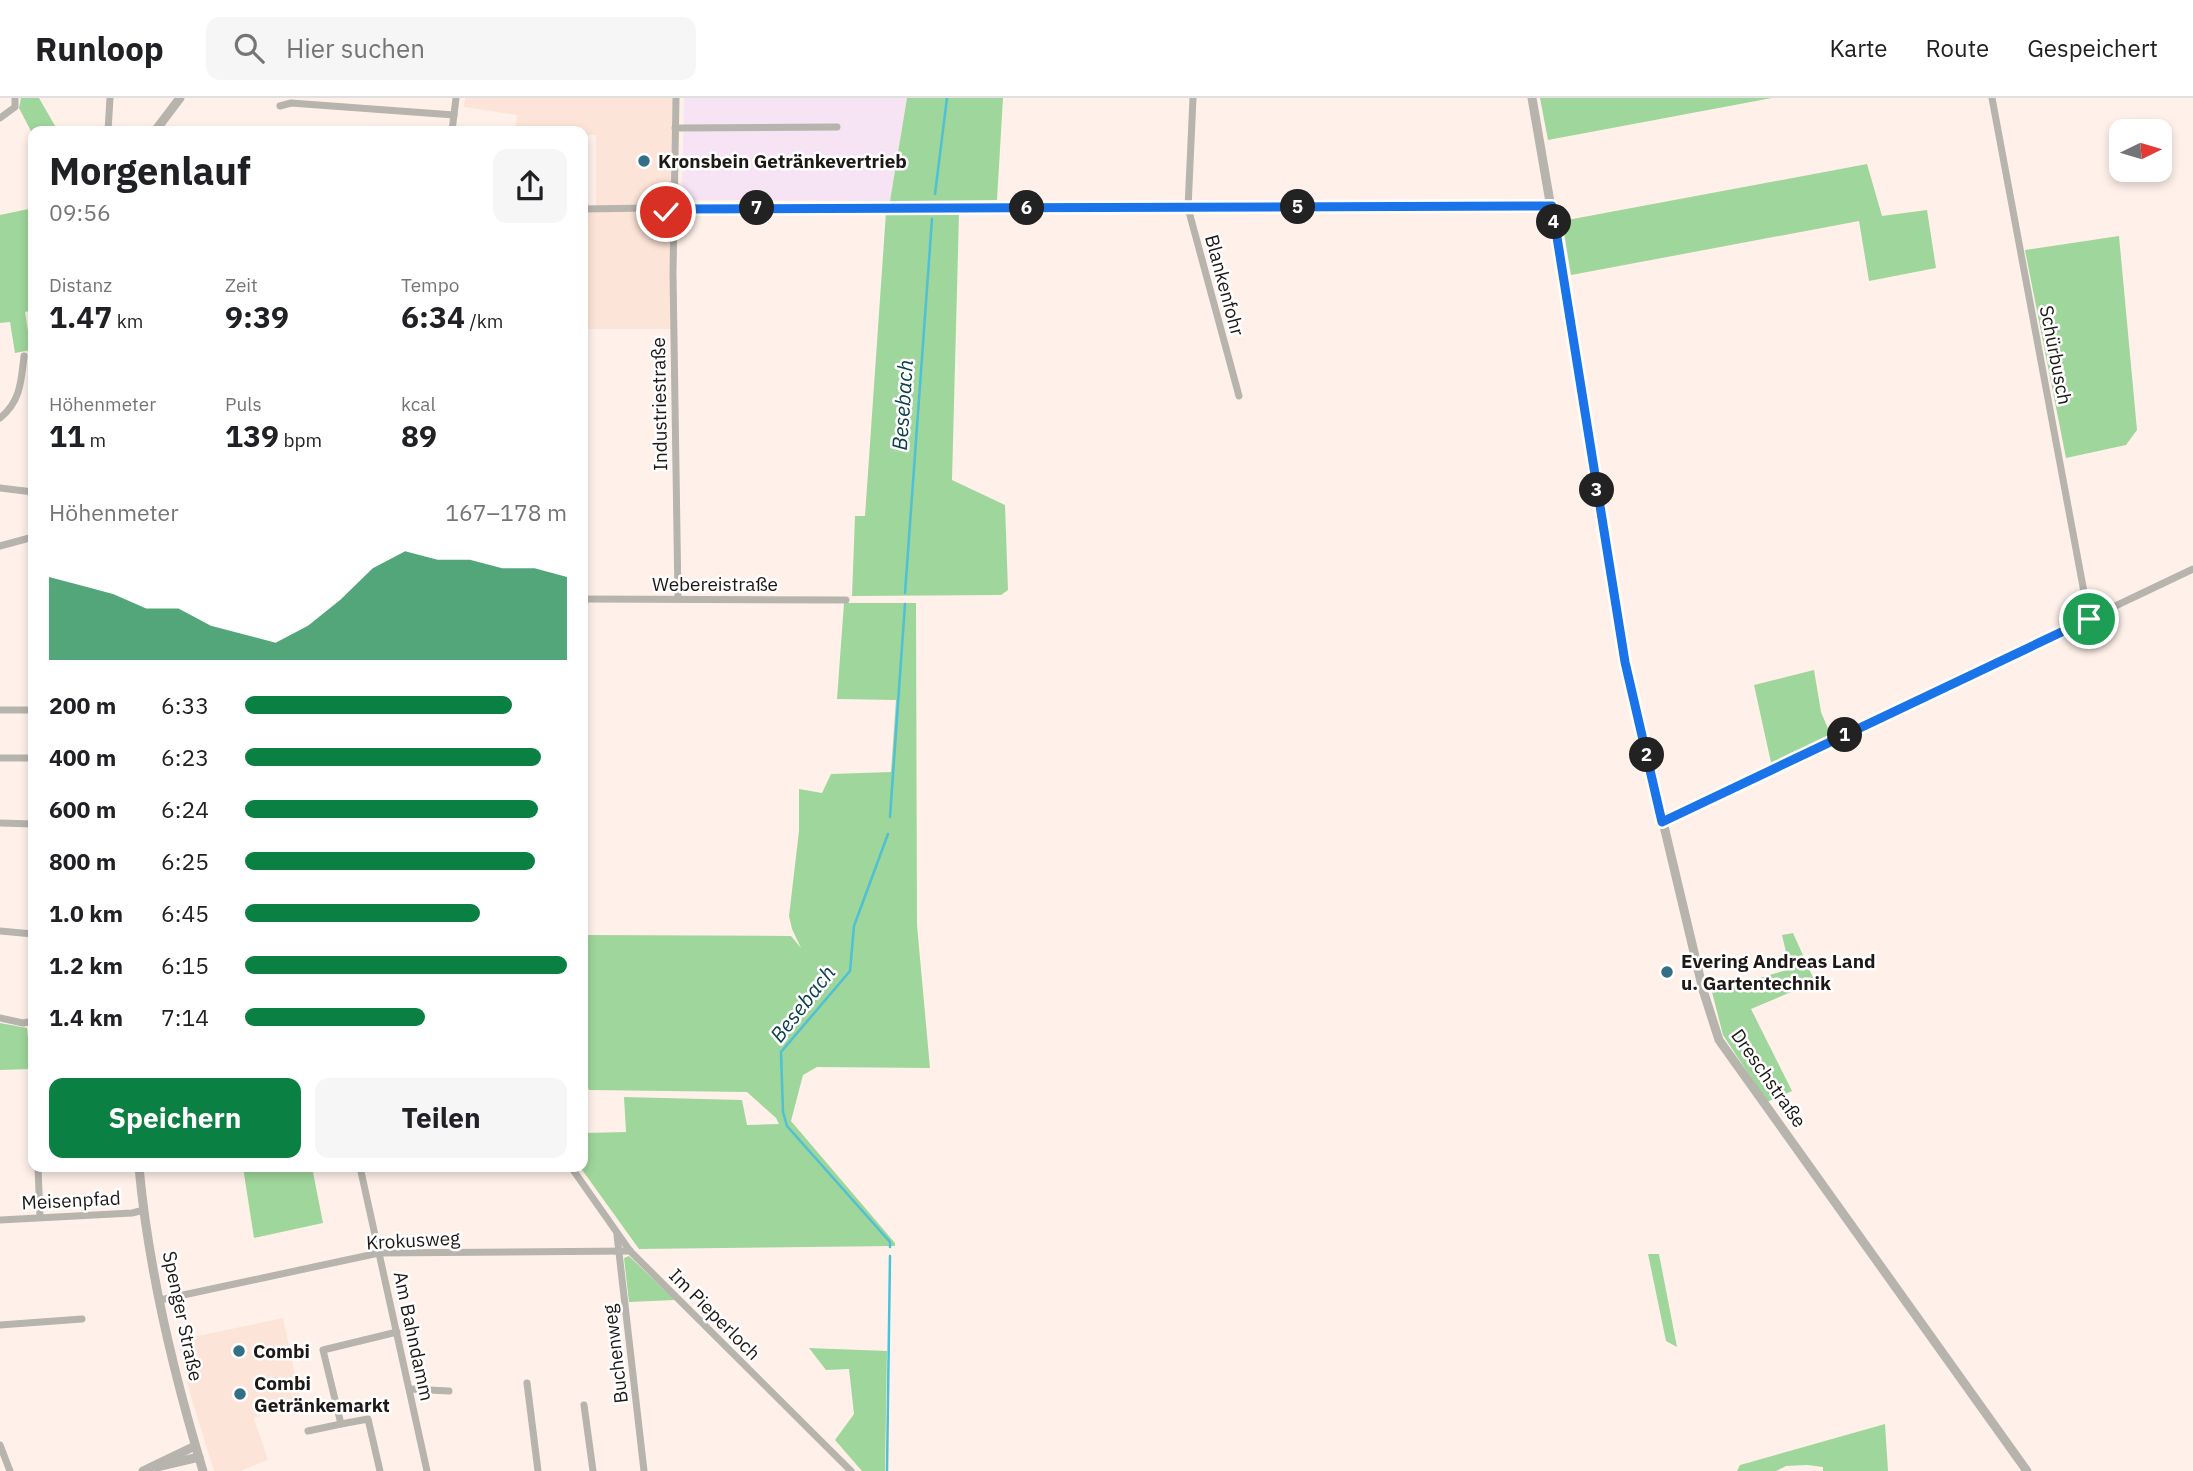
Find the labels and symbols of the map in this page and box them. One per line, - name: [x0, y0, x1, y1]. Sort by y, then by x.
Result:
- north arrow: [2109, 119, 2172, 182]
- place label: Kronsbein Getränkevertrieb: [658, 149, 907, 173]
- marker: Kronsbein Getränkevertrieb: [636, 153, 652, 169]
- pin: [636, 182, 696, 242]
- pin: 7: [740, 190, 774, 226]
- pin: 6: [1010, 190, 1044, 226]
- pin: 5: [1280, 190, 1316, 224]
- pin: 4: [1536, 204, 1572, 240]
- street label: Blankenfohr: [1200, 232, 1250, 338]
- street label: Schürbusch: [2035, 303, 2077, 407]
- street label: Industriestraße: [646, 337, 672, 471]
- water label: Besebach: [885, 359, 919, 451]
- pin: 3: [1580, 472, 1614, 508]
- street label: Webereistraße: [652, 572, 778, 596]
- pin: [2059, 589, 2119, 649]
- pin: 1: [1828, 718, 1862, 752]
- pin: 2: [1630, 738, 1664, 772]
- place label: Evering Andreas Land u. Gartentechnik: [1681, 949, 1876, 995]
- water label: Besebach: [763, 959, 841, 1048]
- marker: Evering Andreas Land u. Gartentechnik: [1659, 964, 1675, 980]
- street label: Dreschstraße: [1726, 1024, 1812, 1132]
- street label: Meisenpfad: [21, 1185, 121, 1215]
- street label: Krokusweg: [365, 1226, 461, 1254]
- street label: Spenger Straße: [157, 1249, 209, 1383]
- street label: Im Pieperloch: [664, 1263, 766, 1365]
- street label: Am Bahndamm: [389, 1269, 439, 1403]
- street label: Buchenweg: [597, 1303, 633, 1405]
- place label: Combi: [253, 1339, 310, 1363]
- marker: Combi: [231, 1343, 247, 1359]
- place label: Combi Getränkemarkt: [254, 1371, 390, 1417]
- marker: Combi Getränkemarkt: [232, 1386, 248, 1402]

